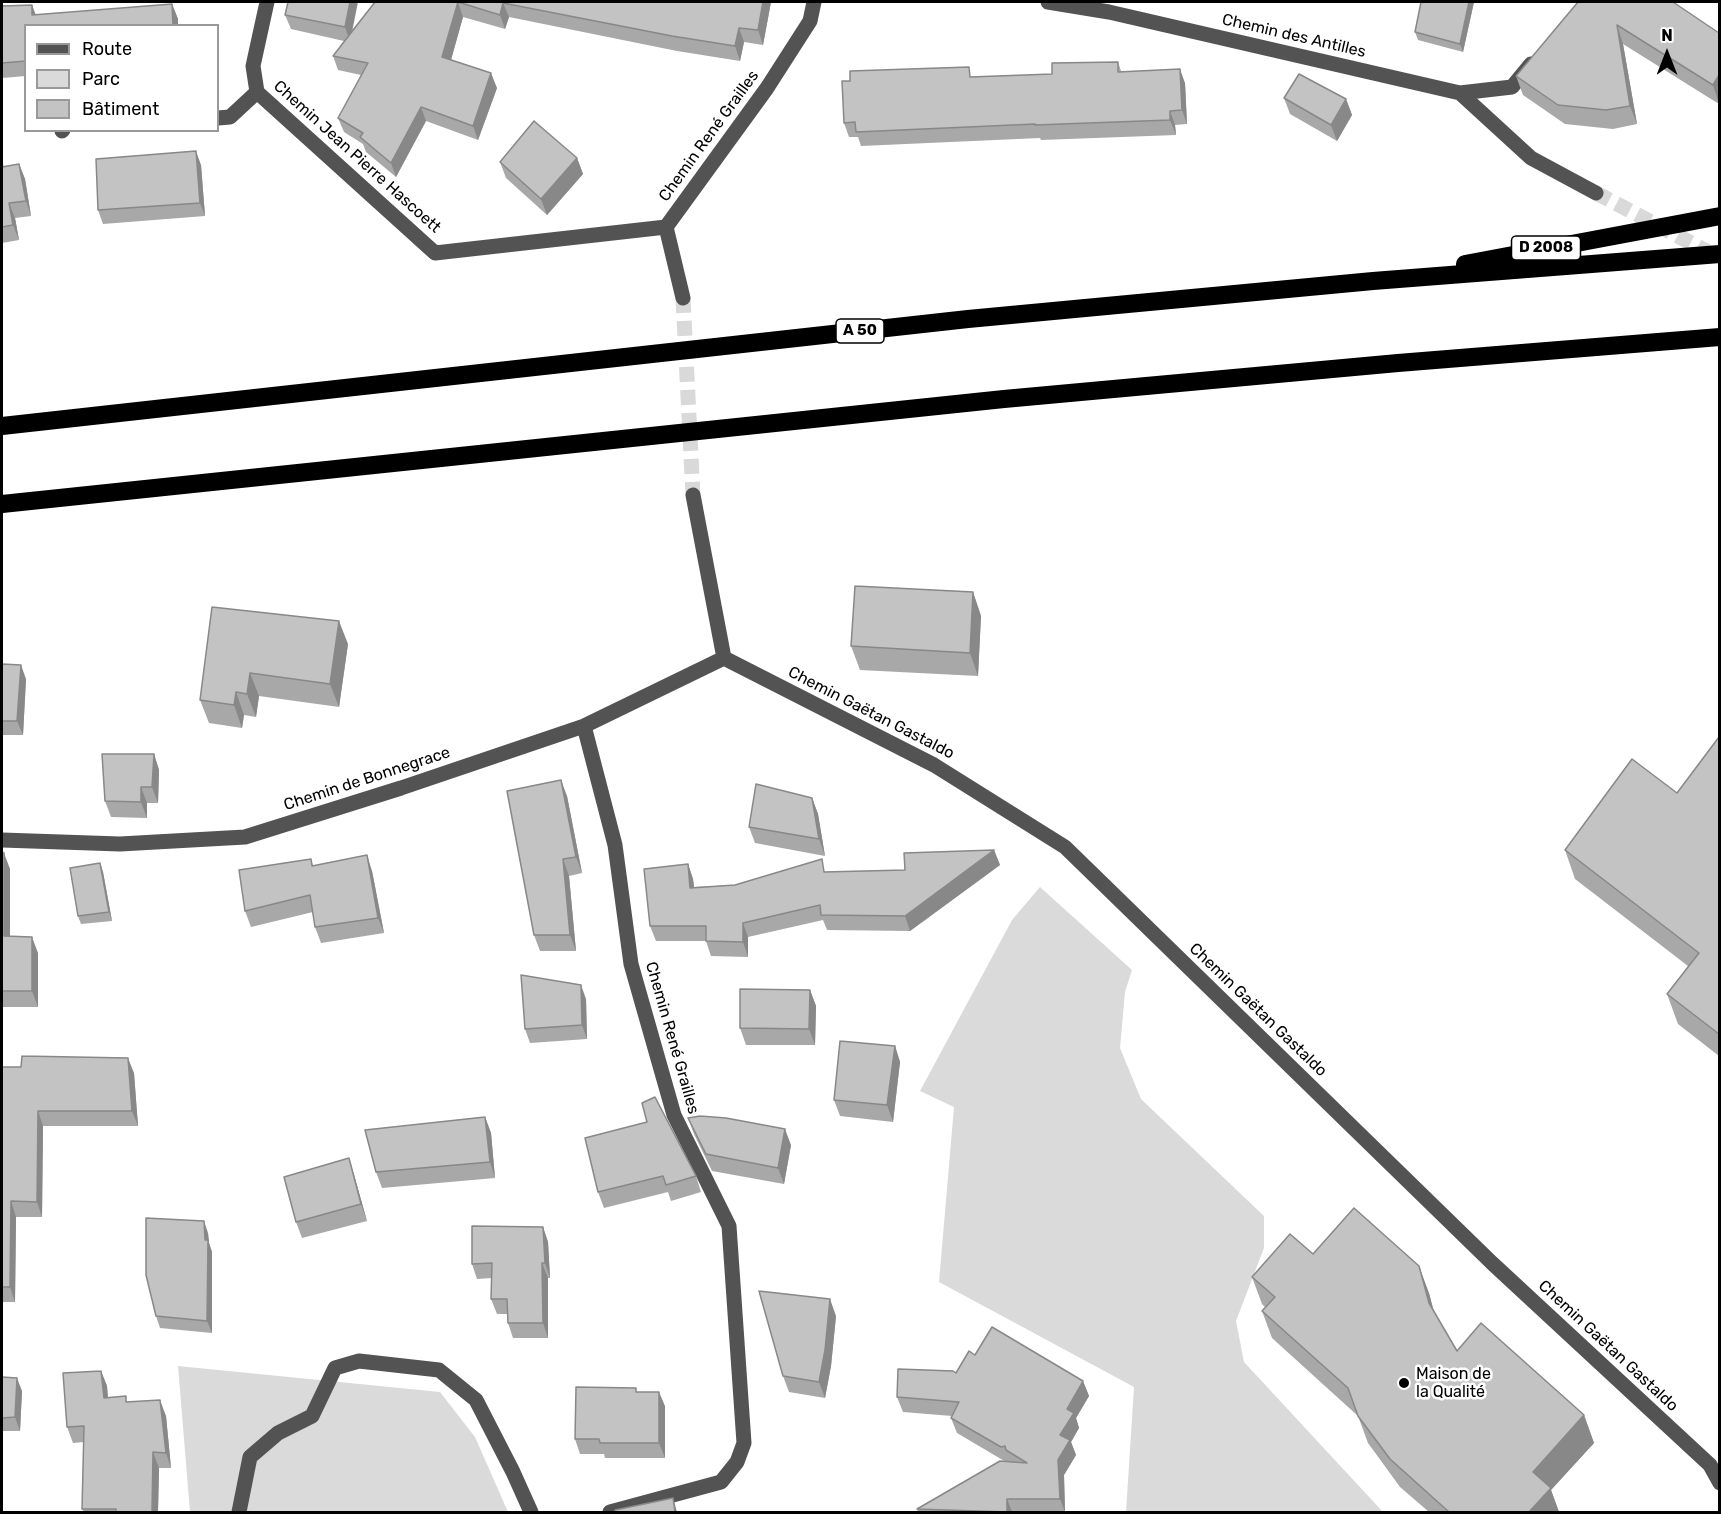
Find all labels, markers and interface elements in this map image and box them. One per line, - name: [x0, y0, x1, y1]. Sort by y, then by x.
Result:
- street label: Chemin des Antilles: [1220, 10, 1368, 62]
- legend: [24, 24, 219, 132]
- north arrow: [1637, 24, 1697, 84]
- text: N: [1661, 26, 1673, 45]
- text: Route: [82, 38, 132, 60]
- street label: Chemin René Grailles: [655, 67, 763, 205]
- text: Parc: [82, 68, 120, 90]
- street label: Chemin Jean Pierre Hascoett: [269, 77, 445, 237]
- text: Bâtiment: [82, 98, 159, 120]
- road number: D 2008: [1512, 236, 1580, 260]
- road number: A 50: [836, 319, 884, 343]
- street label: Chemin Gaëtan Gastaldo: [785, 663, 957, 763]
- street label: Chemin de Bonnegrace: [281, 743, 453, 815]
- street label: Chemin Gaëtan Gastaldo: [1185, 939, 1331, 1081]
- street label: Chemin René Grailles: [641, 960, 703, 1116]
- street label: Chemin Gaëtan Gastaldo: [1534, 1276, 1682, 1416]
- place label: Maison de la Qualité: [1416, 1364, 1491, 1402]
- marker: Maison de la Qualité: [1397, 1376, 1411, 1390]

